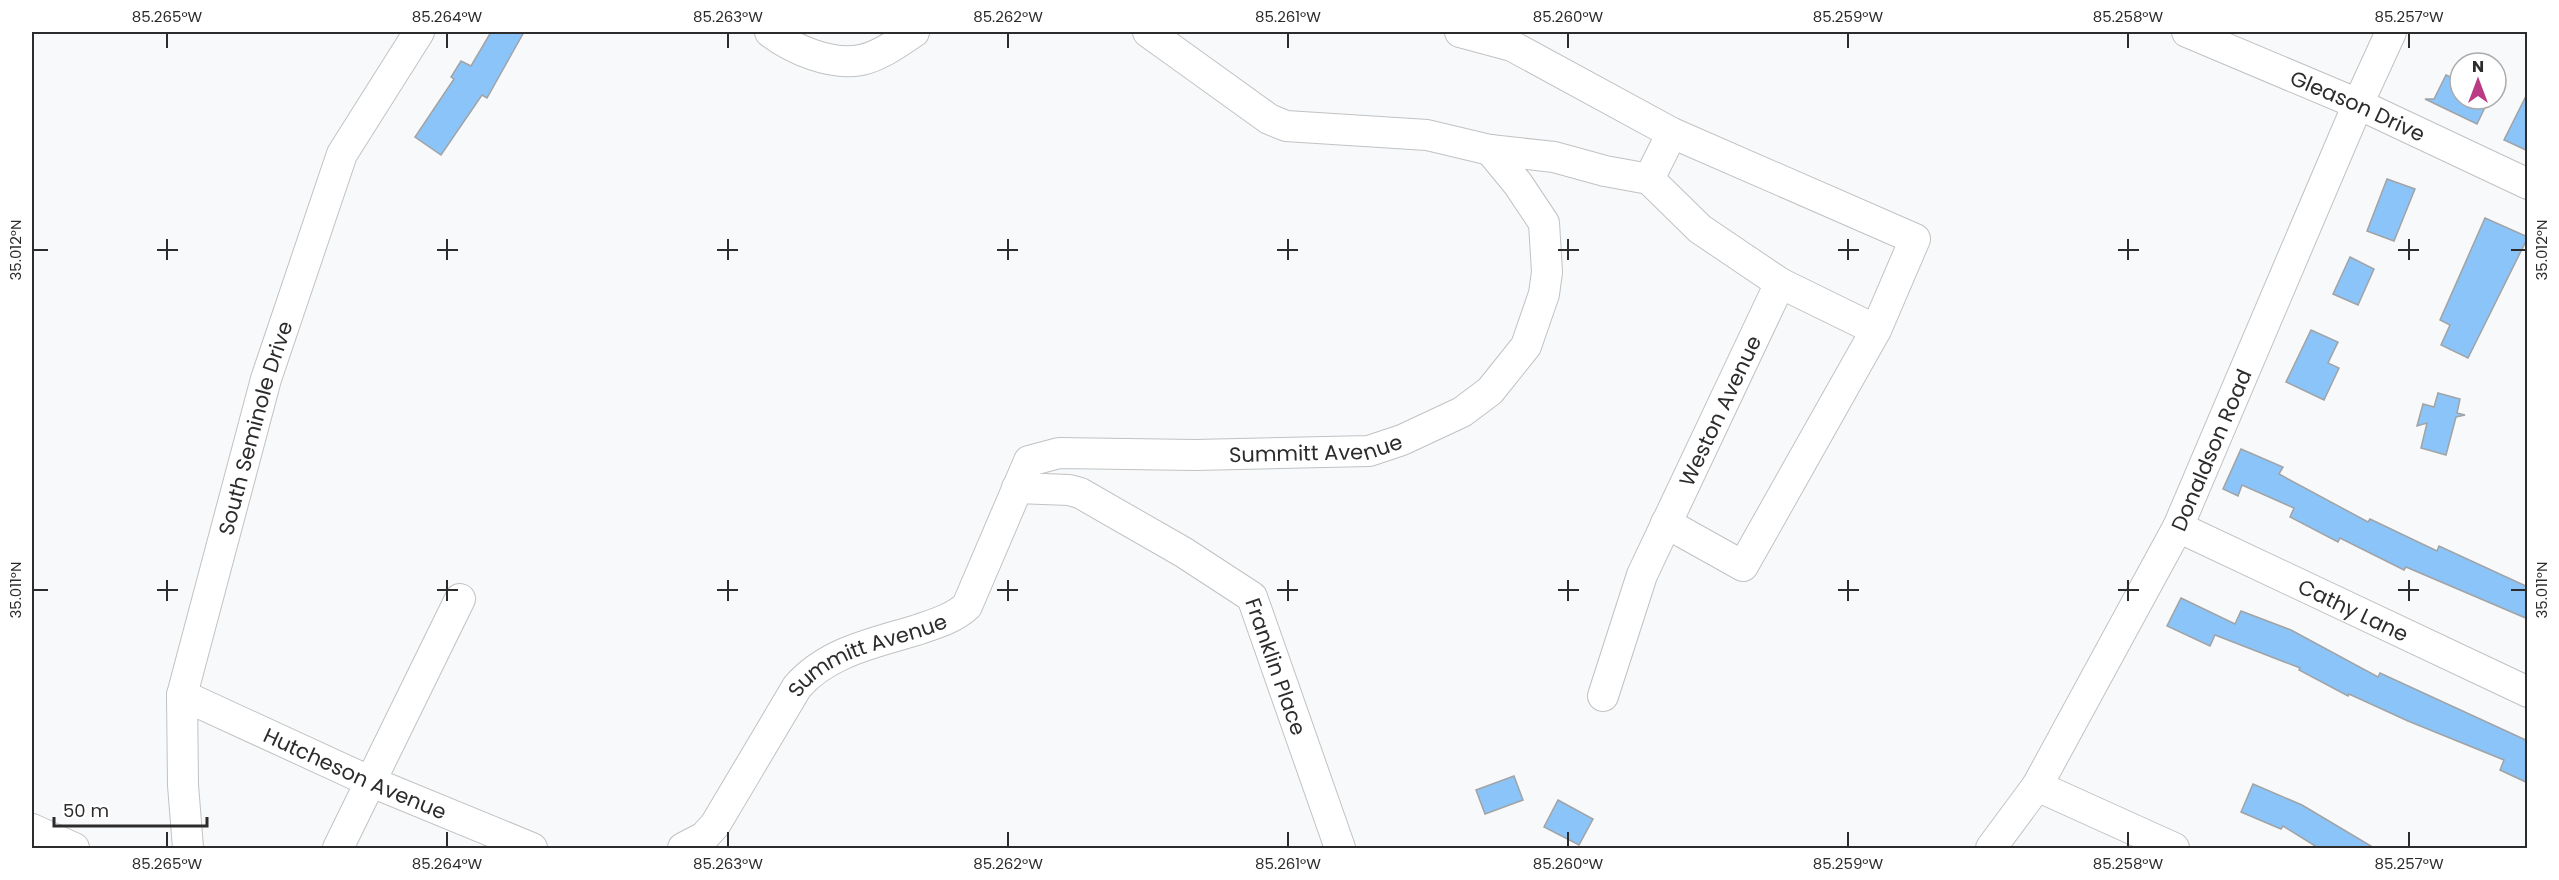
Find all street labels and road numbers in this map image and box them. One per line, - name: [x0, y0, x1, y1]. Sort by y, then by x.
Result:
- street label: Gleason Drive: [2286, 63, 2430, 148]
- street label: South Seminole Drive: [211, 317, 299, 538]
- street label: Weston Avenue: [1672, 330, 1768, 491]
- street label: Donaldson Road: [2164, 364, 2258, 535]
- street label: Summitt Avenue: [1229, 426, 1406, 469]
- street label: Cathy Lane: [2294, 571, 2413, 648]
- street label: Franklin Place: [1239, 594, 1314, 739]
- street label: Summitt Avenue: [780, 606, 951, 702]
- street label: Hutcheson Avenue: [259, 720, 451, 826]

